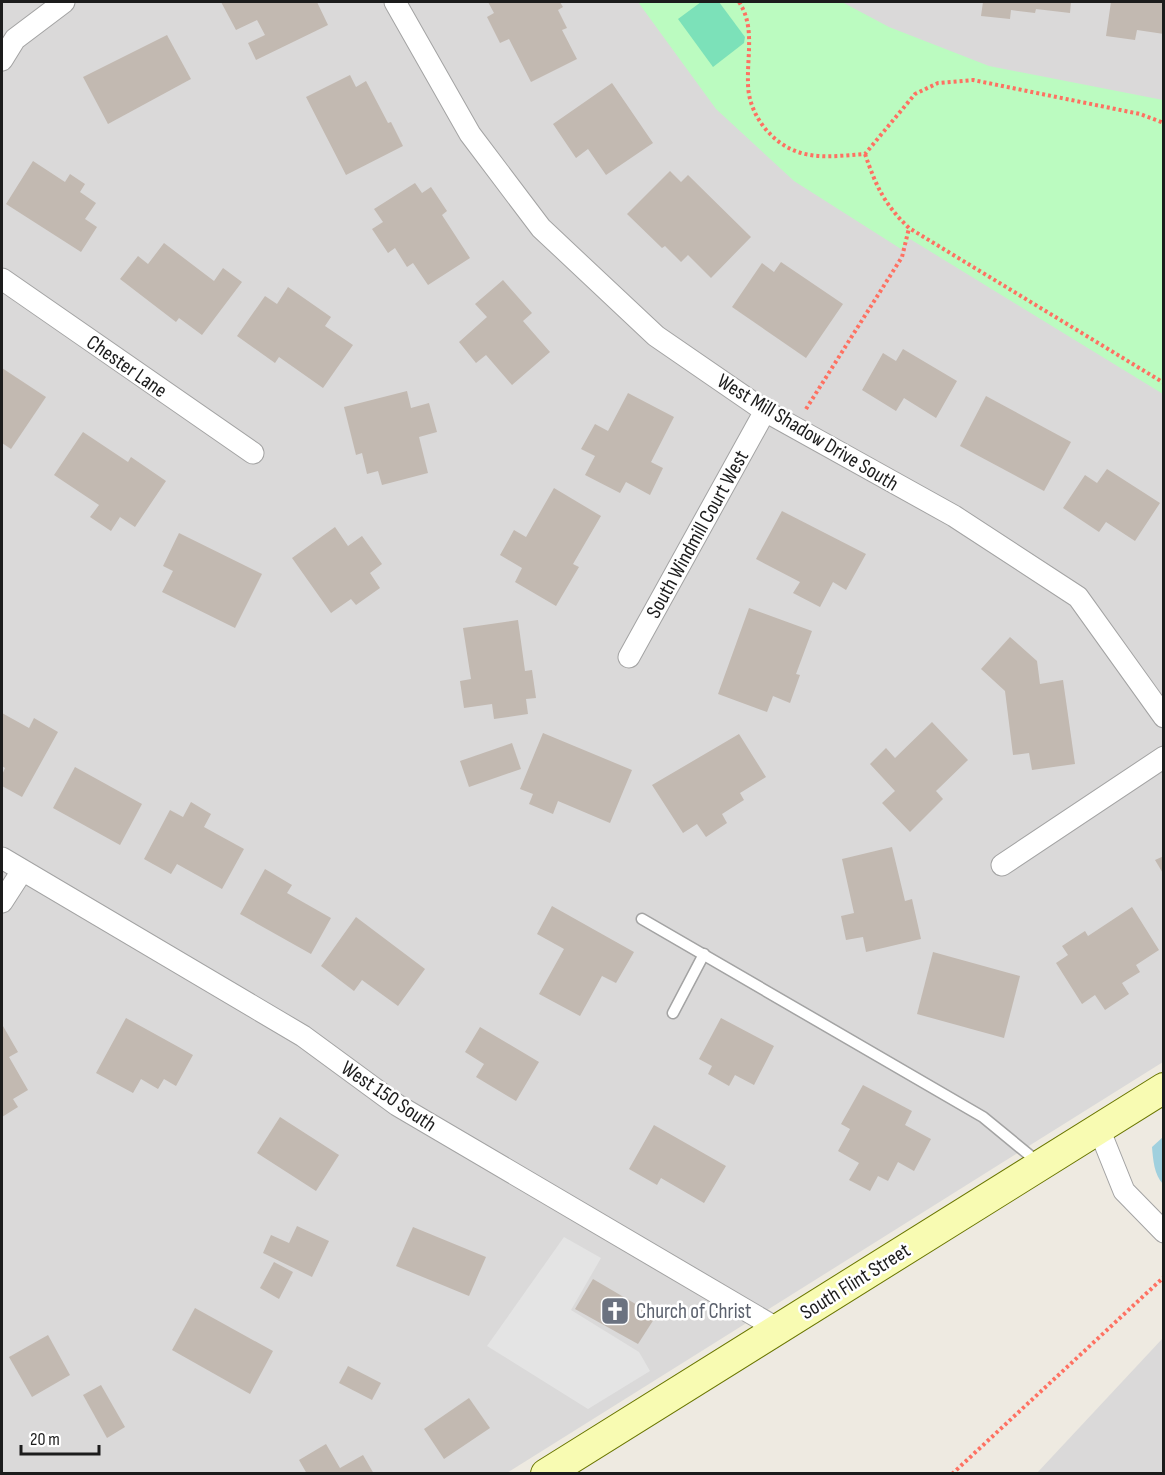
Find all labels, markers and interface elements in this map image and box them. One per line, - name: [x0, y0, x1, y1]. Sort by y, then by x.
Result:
- street label: Chester Lane: [82, 330, 172, 403]
- street label: West Mill Shadow Drive South: [713, 368, 903, 496]
- street label: South Windmill Court West: [641, 446, 754, 623]
- street label: West 150 South: [336, 1055, 441, 1137]
- street label: South Flint Street: [796, 1238, 915, 1325]
- church icon: Church of Christ: [599, 1295, 631, 1327]
- place label: Church of Christ: [636, 1299, 751, 1324]
- scale bar: [21, 1418, 99, 1456]
- text: 20 m: [30, 1429, 60, 1450]

